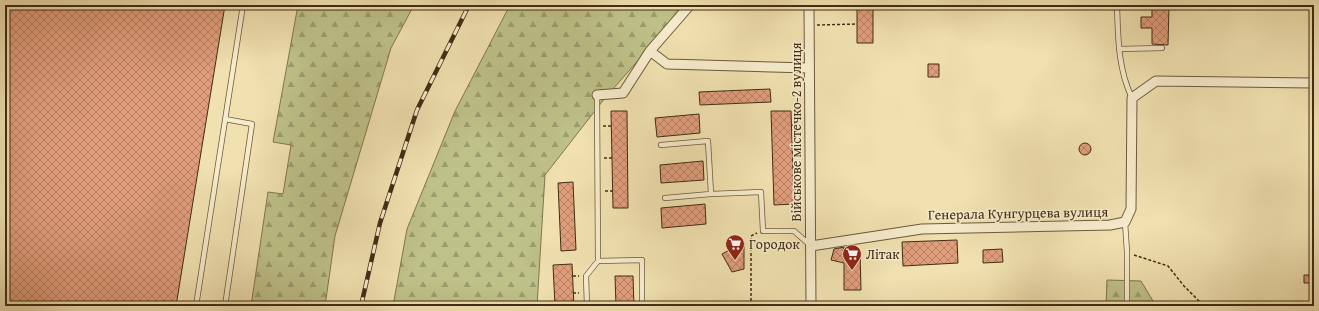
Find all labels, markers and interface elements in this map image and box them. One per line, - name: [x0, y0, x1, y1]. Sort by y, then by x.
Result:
- street label: Військове містечко-2 вулиця: [786, 42, 806, 222]
- street label: Генерала Кунгурцева вулиця: [928, 201, 1108, 225]
- supermarket icon: Городок: [724, 233, 746, 261]
- place label: Городок: [749, 234, 800, 254]
- supermarket icon: Літак: [841, 243, 863, 271]
- place label: Літак: [866, 244, 900, 264]

